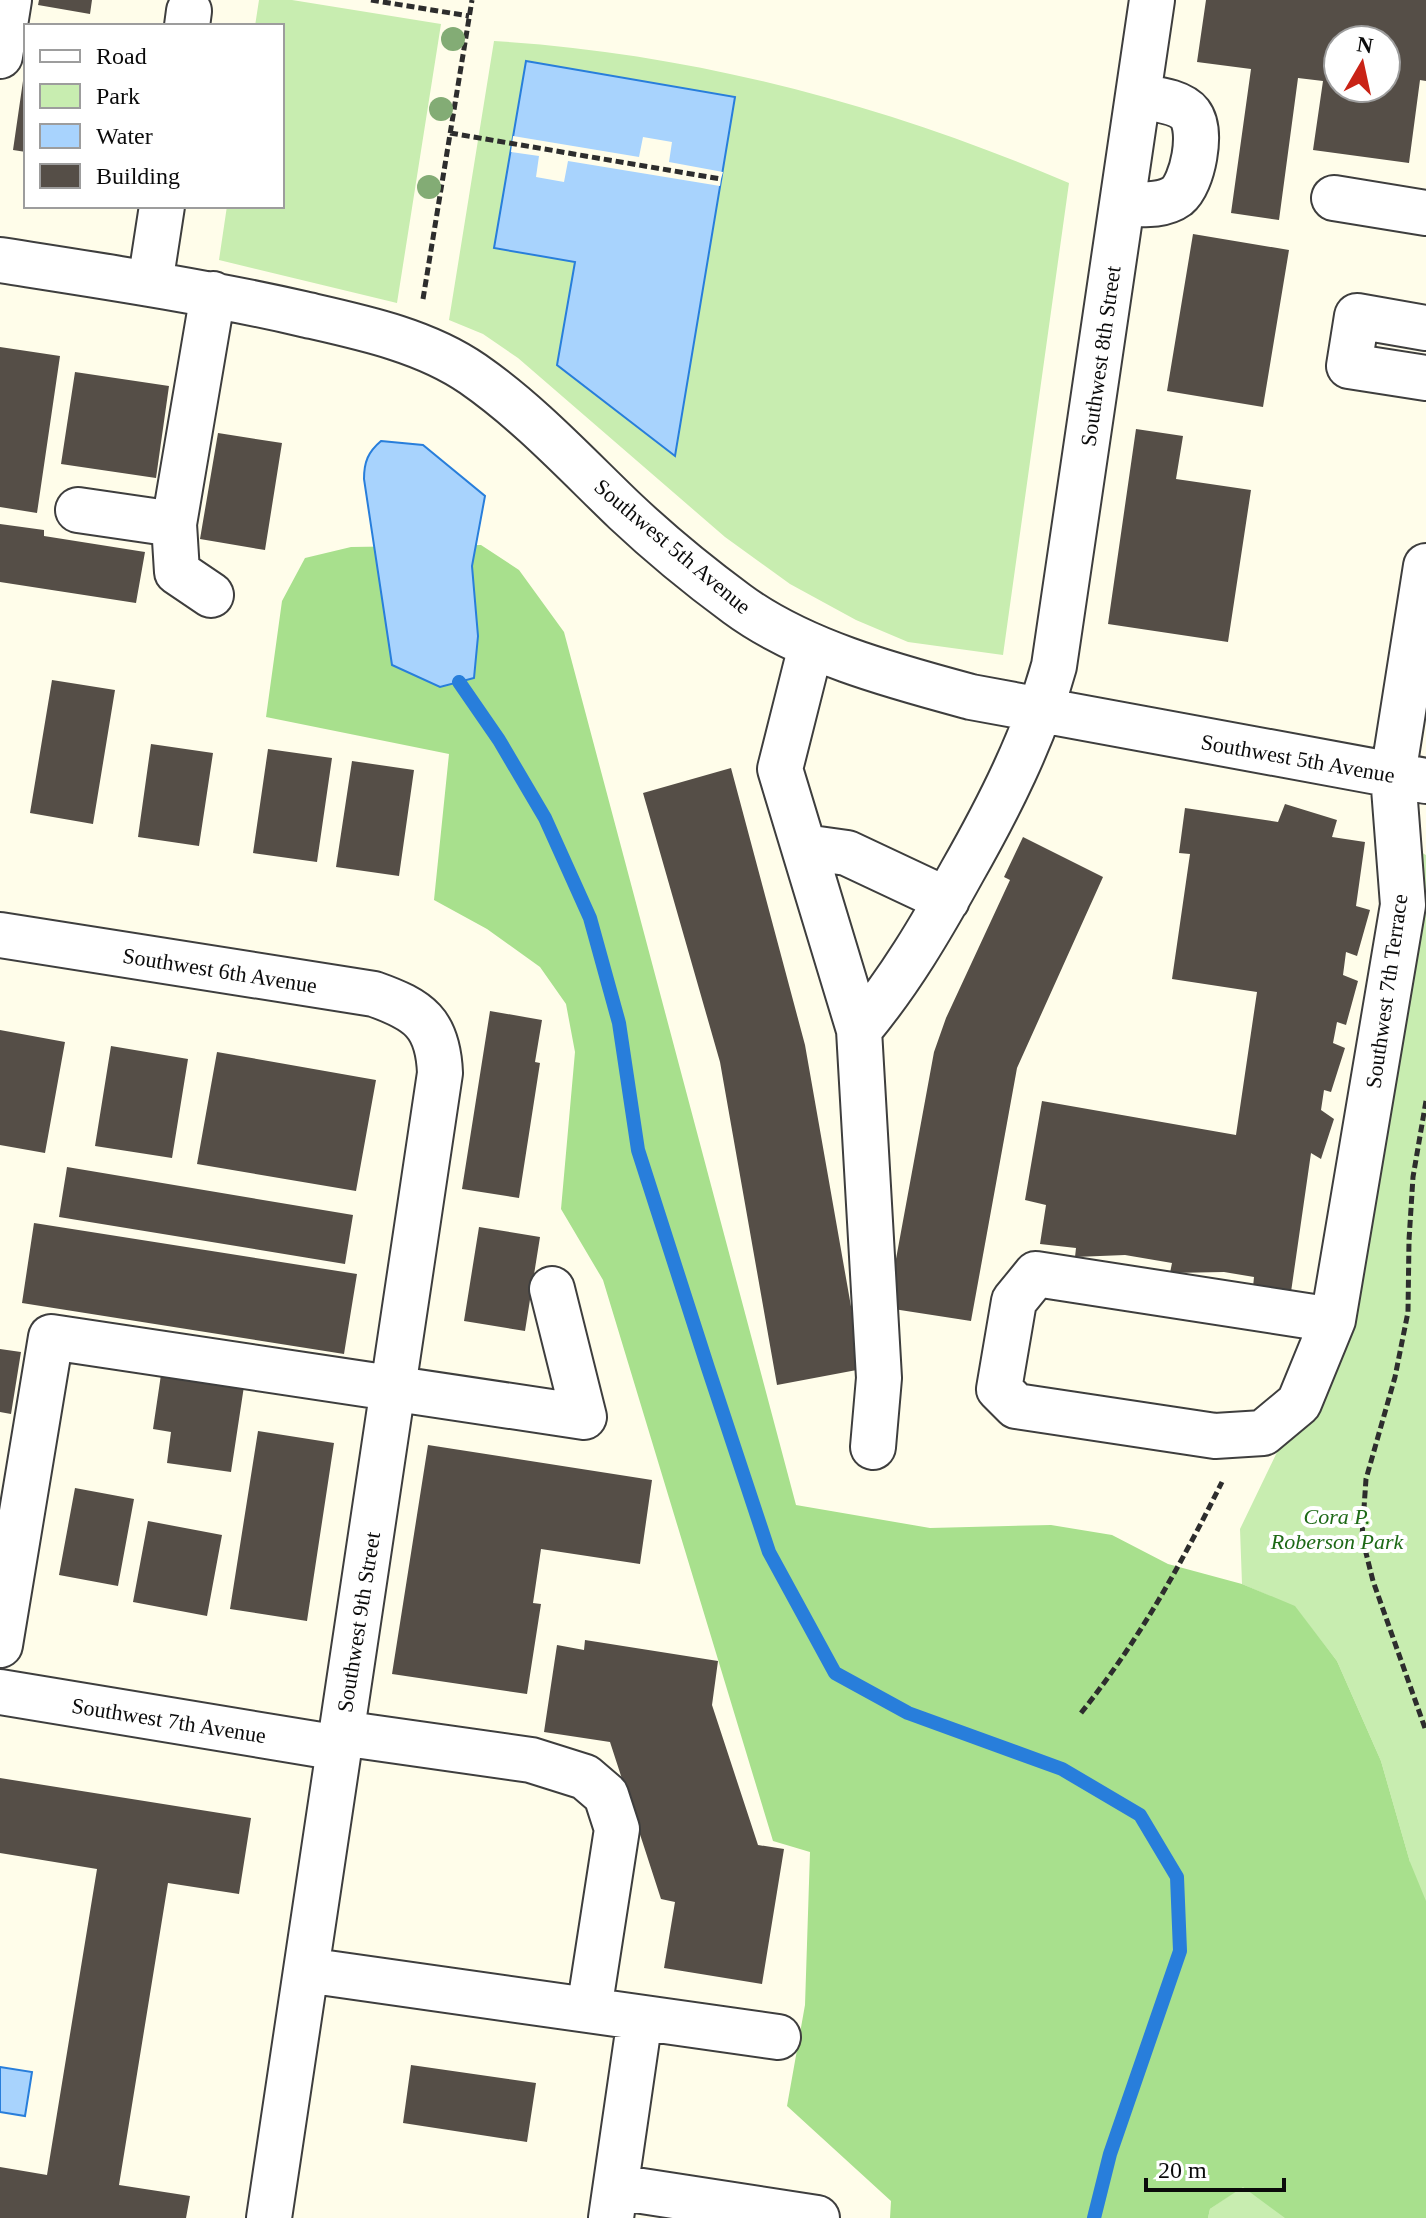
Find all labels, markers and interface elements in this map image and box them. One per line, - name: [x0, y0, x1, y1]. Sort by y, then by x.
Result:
- legend: [24, 24, 284, 208]
- north arrow: [1322, 24, 1402, 104]
- text: N: [1355, 31, 1375, 58]
- text: Road: [96, 43, 147, 69]
- text: Park: [96, 83, 140, 109]
- text: Water: [96, 123, 153, 149]
- text: Building: [96, 163, 180, 189]
- street label: Southwest 8th Street: [1075, 264, 1126, 448]
- street label: Southwest 5th Avenue: [589, 474, 756, 619]
- street label: Southwest 5th Avenue: [1199, 729, 1397, 788]
- street label: Southwest 7th Terrace: [1360, 892, 1413, 1090]
- street label: Southwest 6th Avenue: [121, 943, 319, 998]
- park label: Cora P. Roberson Park: [1270, 1504, 1405, 1554]
- street label: Southwest 9th Street: [332, 1530, 385, 1714]
- street label: Southwest 7th Avenue: [70, 1693, 268, 1748]
- scale bar: [1146, 2142, 1284, 2192]
- text: 20 m: [1158, 2157, 1207, 2183]

